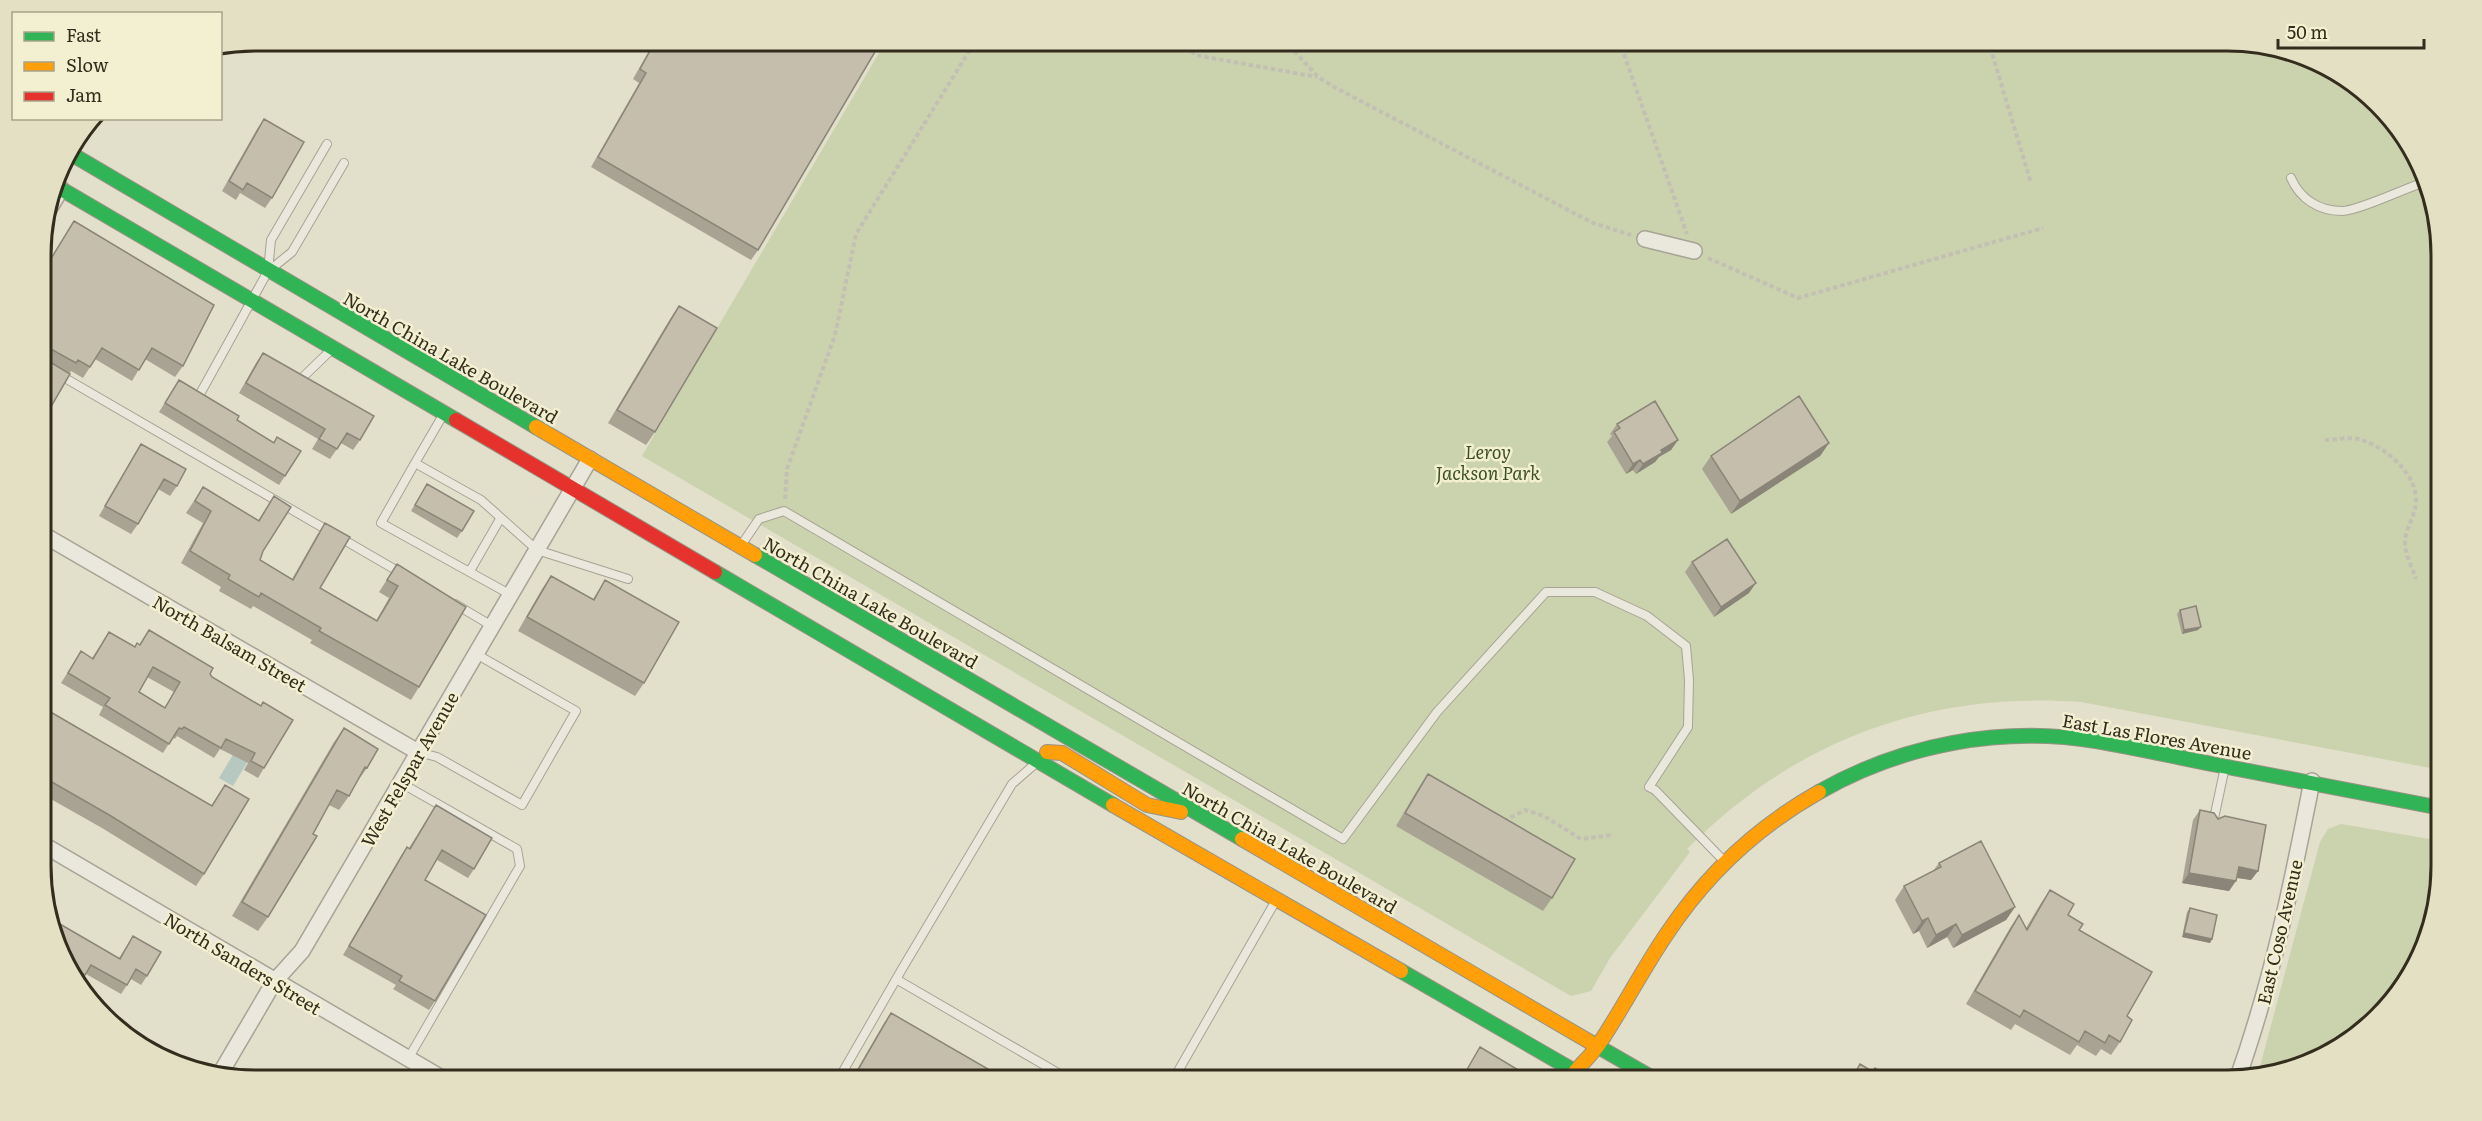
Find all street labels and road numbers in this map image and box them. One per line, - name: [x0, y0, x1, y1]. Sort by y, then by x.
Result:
- street label: North China Lake Boulevard: [339, 284, 563, 430]
- street label: North China Lake Boulevard: [759, 529, 983, 675]
- street label: North Balsam Street: [148, 588, 313, 698]
- street label: West Felspar Avenue: [353, 686, 465, 852]
- street label: East Las Flores Avenue: [2060, 706, 2254, 766]
- street label: North China Lake Boulevard: [1178, 774, 1402, 920]
- street label: East Coso Avenue: [2249, 857, 2309, 1007]
- street label: North Sanders Street: [159, 905, 327, 1021]

